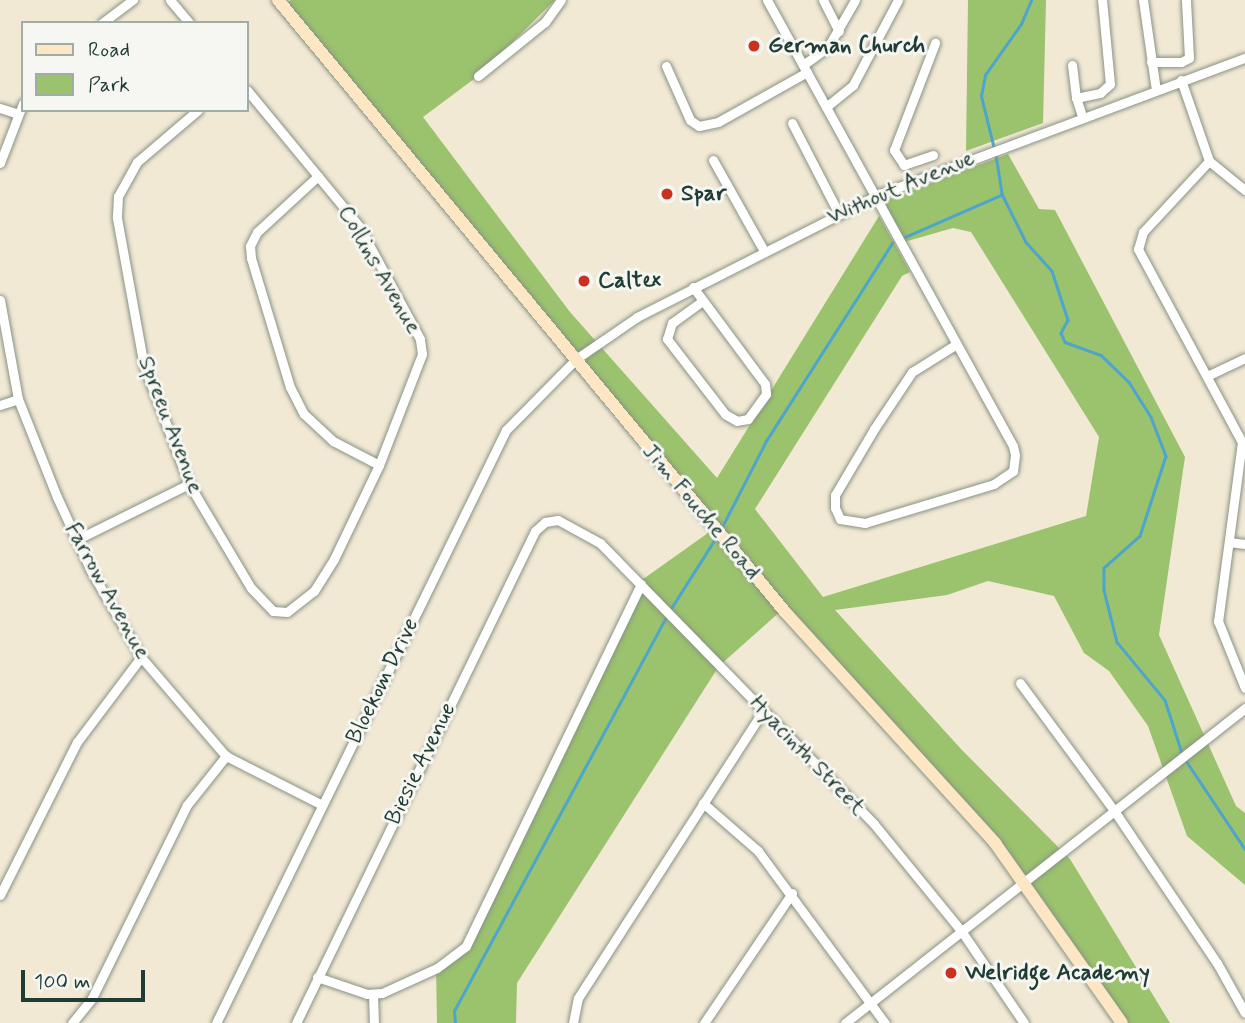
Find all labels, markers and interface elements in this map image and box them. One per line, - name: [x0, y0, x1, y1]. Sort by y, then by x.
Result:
- legend: [21, 21, 248, 112]
- place label: German Church: [768, 32, 931, 60]
- text: Road: [88, 36, 130, 64]
- marker: German Church: [746, 38, 762, 54]
- text: Park: [88, 71, 130, 99]
- street label: Without Avenue: [824, 145, 978, 231]
- place label: Spar: [681, 180, 726, 208]
- marker: Spar: [659, 186, 675, 202]
- street label: Collins Avenue: [331, 200, 427, 340]
- place label: Caltex: [598, 267, 661, 295]
- marker: Caltex: [576, 273, 592, 289]
- street label: Spreeu Avenue: [131, 353, 209, 497]
- street label: Jim Fouche Road: [638, 441, 764, 583]
- street label: Farrow Avenue: [60, 521, 154, 661]
- street label: Bloekom Drive: [341, 614, 425, 748]
- street label: Hyacinth Street: [743, 690, 871, 822]
- street label: Biesie Avenue: [379, 697, 463, 831]
- scale bar: [24, 956, 149, 1000]
- place label: Welridge Academy: [965, 959, 1150, 987]
- marker: Welridge Academy: [943, 965, 959, 981]
- text: 100 m: [34, 968, 90, 996]

